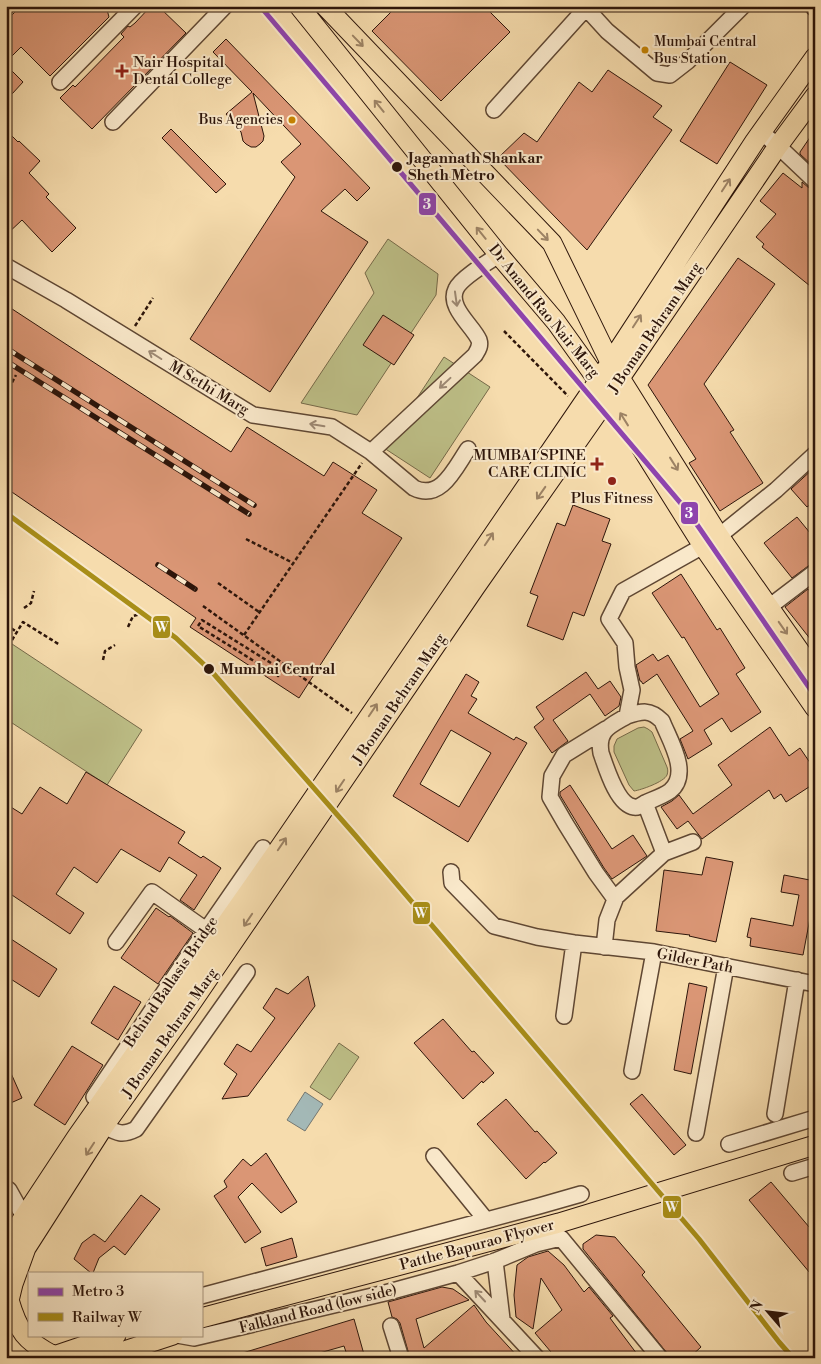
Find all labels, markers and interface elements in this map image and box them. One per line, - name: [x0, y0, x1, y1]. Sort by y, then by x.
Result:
- place label: Mumbai Central Bus Station: [653, 33, 756, 68]
- one-way arrow: [352, 35, 364, 48]
- marker: Mumbai Central Bus Station: [640, 45, 650, 55]
- place label: Nair Hospital Dental College: [133, 53, 232, 89]
- marker: Nair Hospital Dental College: [115, 64, 129, 78]
- one-way arrow: [374, 100, 385, 113]
- place label: Bus Agencies: [198, 111, 283, 129]
- marker: Bus Agencies: [287, 115, 297, 125]
- place label: Jagannath Shankar Sheth Metro: [406, 149, 543, 185]
- marker: Jagannath Shankar Sheth Metro: [390, 160, 404, 174]
- one-way arrow: [721, 179, 731, 193]
- line badge: 3: [418, 192, 437, 216]
- text: 3: [423, 196, 431, 214]
- one-way arrow: [476, 226, 487, 239]
- one-way arrow: [537, 228, 549, 241]
- street label: Dr Anand Rao Nair Marg: [484, 240, 604, 382]
- street label: J Boman Behram Marg: [604, 259, 706, 398]
- one-way arrow: [451, 291, 461, 307]
- one-way arrow: [632, 314, 642, 328]
- one-way arrow: [148, 349, 162, 359]
- street label: M Sethi Marg: [166, 357, 253, 419]
- one-way arrow: [439, 377, 452, 389]
- one-way arrow: [619, 413, 629, 427]
- one-way arrow: [309, 420, 325, 430]
- place label: MUMBAI SPINE CARE CLINIC: [473, 446, 586, 482]
- one-way arrow: [669, 456, 679, 470]
- marker: MUMBAI SPINE CARE CLINIC: [590, 457, 604, 471]
- marker: Plus Fitness: [606, 475, 618, 487]
- one-way arrow: [536, 486, 546, 500]
- place label: Plus Fitness: [571, 489, 653, 508]
- line badge: 3: [680, 501, 699, 525]
- text: 3: [685, 505, 693, 523]
- one-way arrow: [484, 533, 494, 547]
- line badge: W: [152, 615, 171, 639]
- text: W: [154, 619, 170, 637]
- one-way arrow: [778, 621, 788, 635]
- street label: J Boman Behram Marg: [348, 630, 450, 769]
- place label: Mumbai Central: [220, 660, 335, 679]
- marker: Mumbai Central: [202, 662, 216, 676]
- one-way arrow: [368, 703, 378, 717]
- one-way arrow: [335, 778, 345, 792]
- one-way arrow: [277, 838, 287, 852]
- line badge: W: [412, 901, 431, 925]
- text: W: [413, 905, 429, 923]
- street label: Behind Ballasis Bridge: [119, 913, 222, 1052]
- one-way arrow: [243, 913, 253, 927]
- street label: Gilder Path: [655, 944, 735, 978]
- street label: J Boman Behram Marg: [117, 964, 222, 1102]
- one-way arrow: [85, 1141, 95, 1155]
- line badge: W: [662, 1195, 682, 1219]
- text: W: [664, 1199, 680, 1217]
- street label: Patthe Bapurao Flyover: [398, 1215, 557, 1275]
- legend: [28, 1272, 202, 1336]
- street label: Falkland Road (low side): [237, 1280, 399, 1338]
- text: Metro 3: [72, 1282, 124, 1301]
- north arrow: [744, 1286, 794, 1336]
- one-way arrow: [474, 1290, 486, 1302]
- text: N: [747, 1297, 768, 1315]
- text: Railway W: [72, 1308, 142, 1327]

